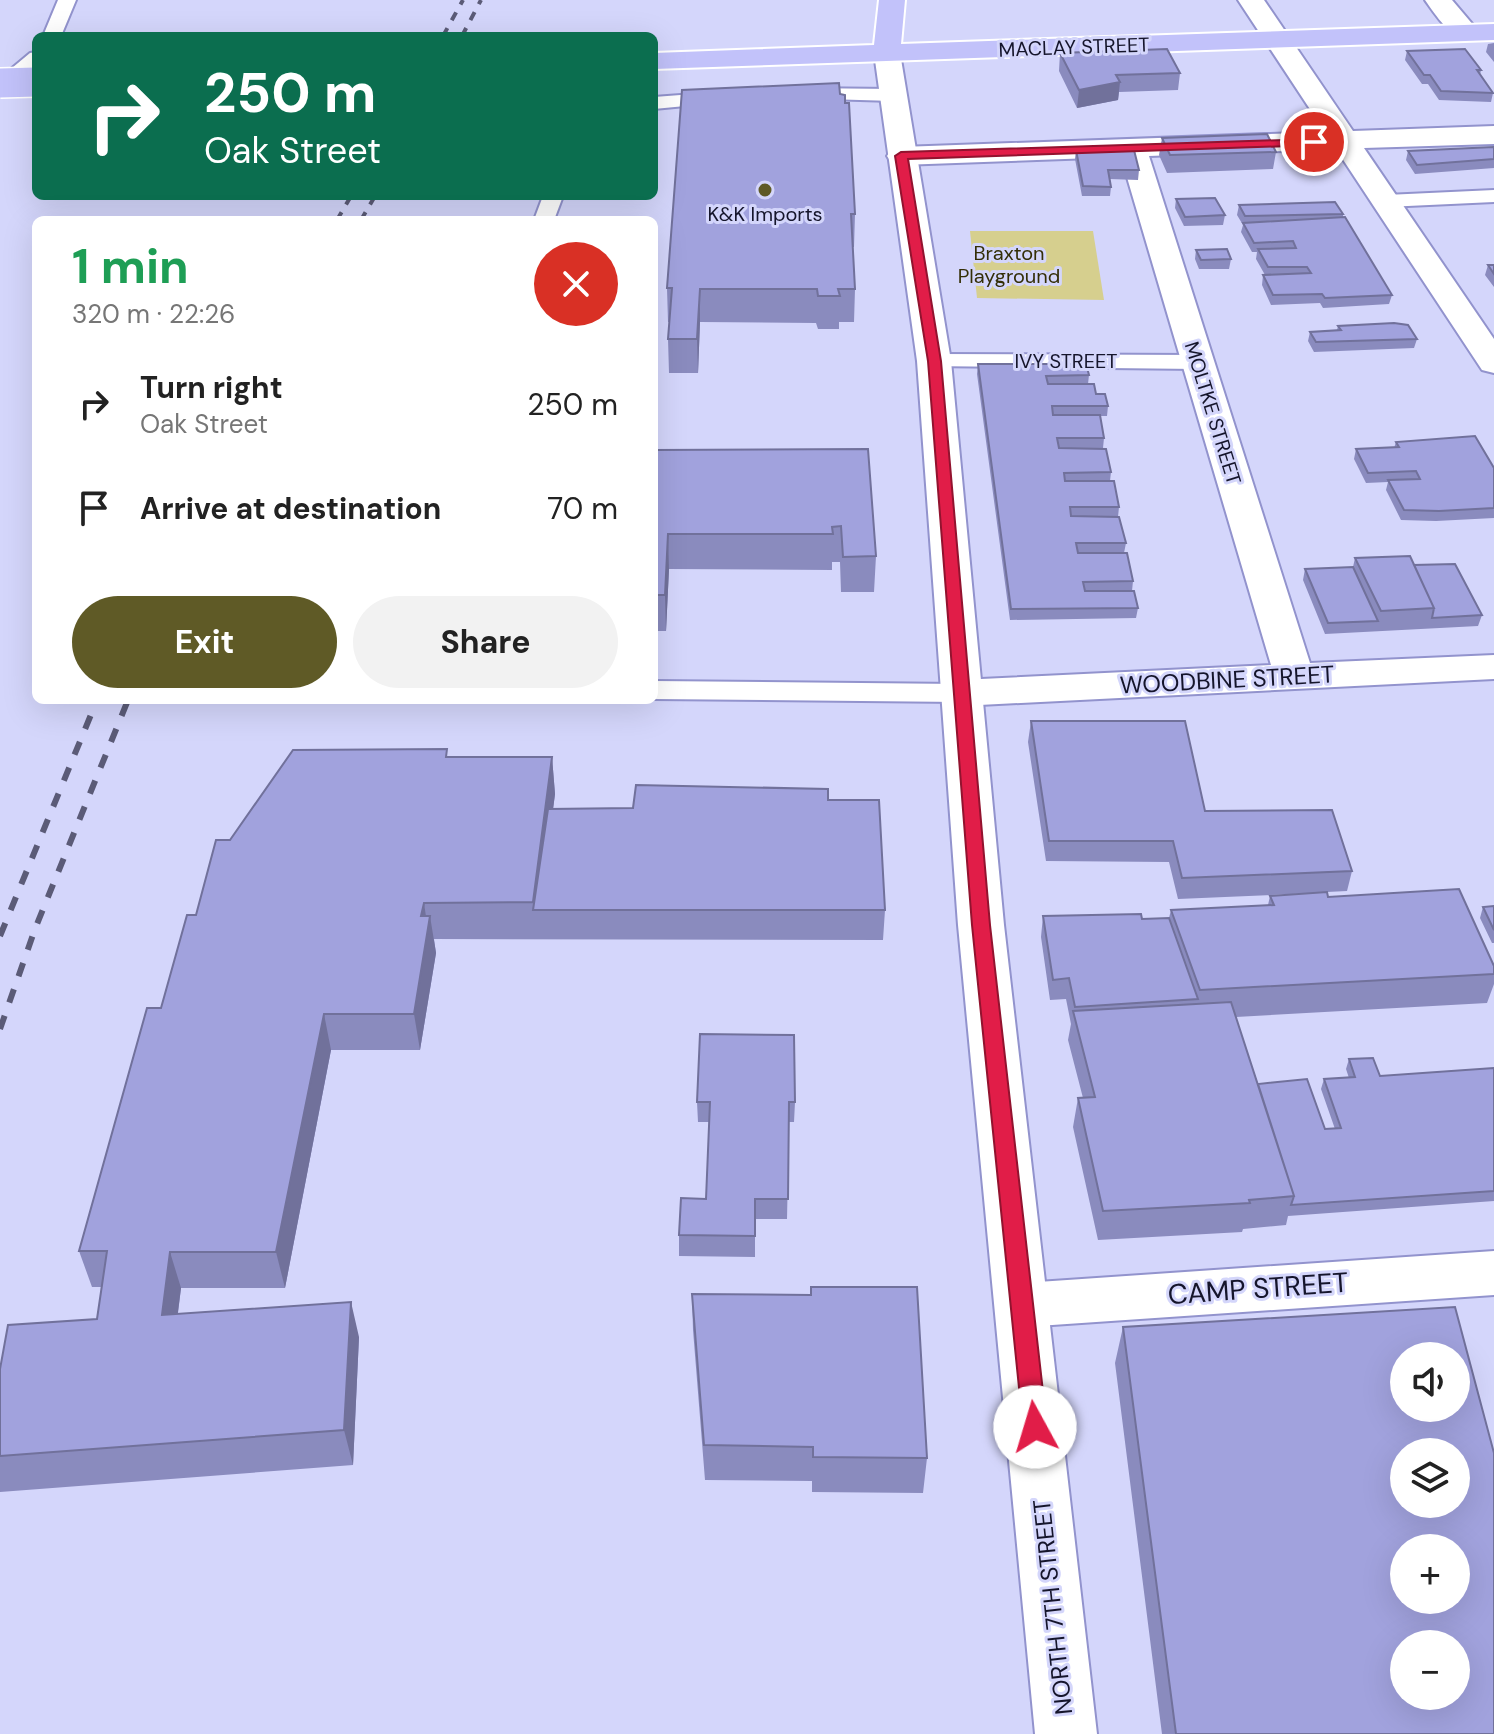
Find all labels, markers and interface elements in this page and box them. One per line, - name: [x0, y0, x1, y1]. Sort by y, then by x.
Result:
- street label: MACLAY STREET: [998, 31, 1150, 63]
- text: 250 m: [204, 56, 376, 129]
- icon: right: [72, 64, 176, 168]
- pin: [1280, 108, 1348, 176]
- icon: arrive: [1292, 120, 1336, 164]
- text: Oak Street: [204, 127, 381, 174]
- marker: K&K Imports: [756, 181, 774, 199]
- place label: K&K Imports: [707, 201, 823, 227]
- text: 1 min: [72, 235, 189, 298]
- park label: Braxton Playground: [958, 240, 1060, 289]
- button: close: [534, 242, 618, 326]
- text: 320 m · 22:26: [72, 297, 235, 331]
- street label: MOLTKE STREET: [1179, 338, 1247, 488]
- street label: IVY STREET: [1014, 348, 1118, 374]
- text: Turn right: [140, 368, 283, 407]
- icon: right: [72, 382, 116, 426]
- text: 250 m: [527, 385, 618, 424]
- text: Oak Street: [140, 407, 268, 441]
- icon: arrive: [72, 486, 116, 530]
- text: Arrive at destination: [140, 489, 441, 528]
- text: 70 m: [547, 489, 618, 528]
- button: Exit: [72, 596, 337, 688]
- button: Share: [353, 596, 618, 688]
- street label: WOODBINE STREET: [1119, 658, 1335, 701]
- street label: CAMP STREET: [1167, 1264, 1350, 1313]
- map controls: [1390, 1342, 1470, 1710]
- button: sound: [1390, 1342, 1470, 1422]
- position arrow: [993, 1385, 1077, 1469]
- button: layers: [1390, 1438, 1470, 1518]
- street label: NORTH 7TH STREET: [1026, 1498, 1079, 1716]
- button: +: [1390, 1534, 1470, 1614]
- button: −: [1390, 1630, 1470, 1710]

